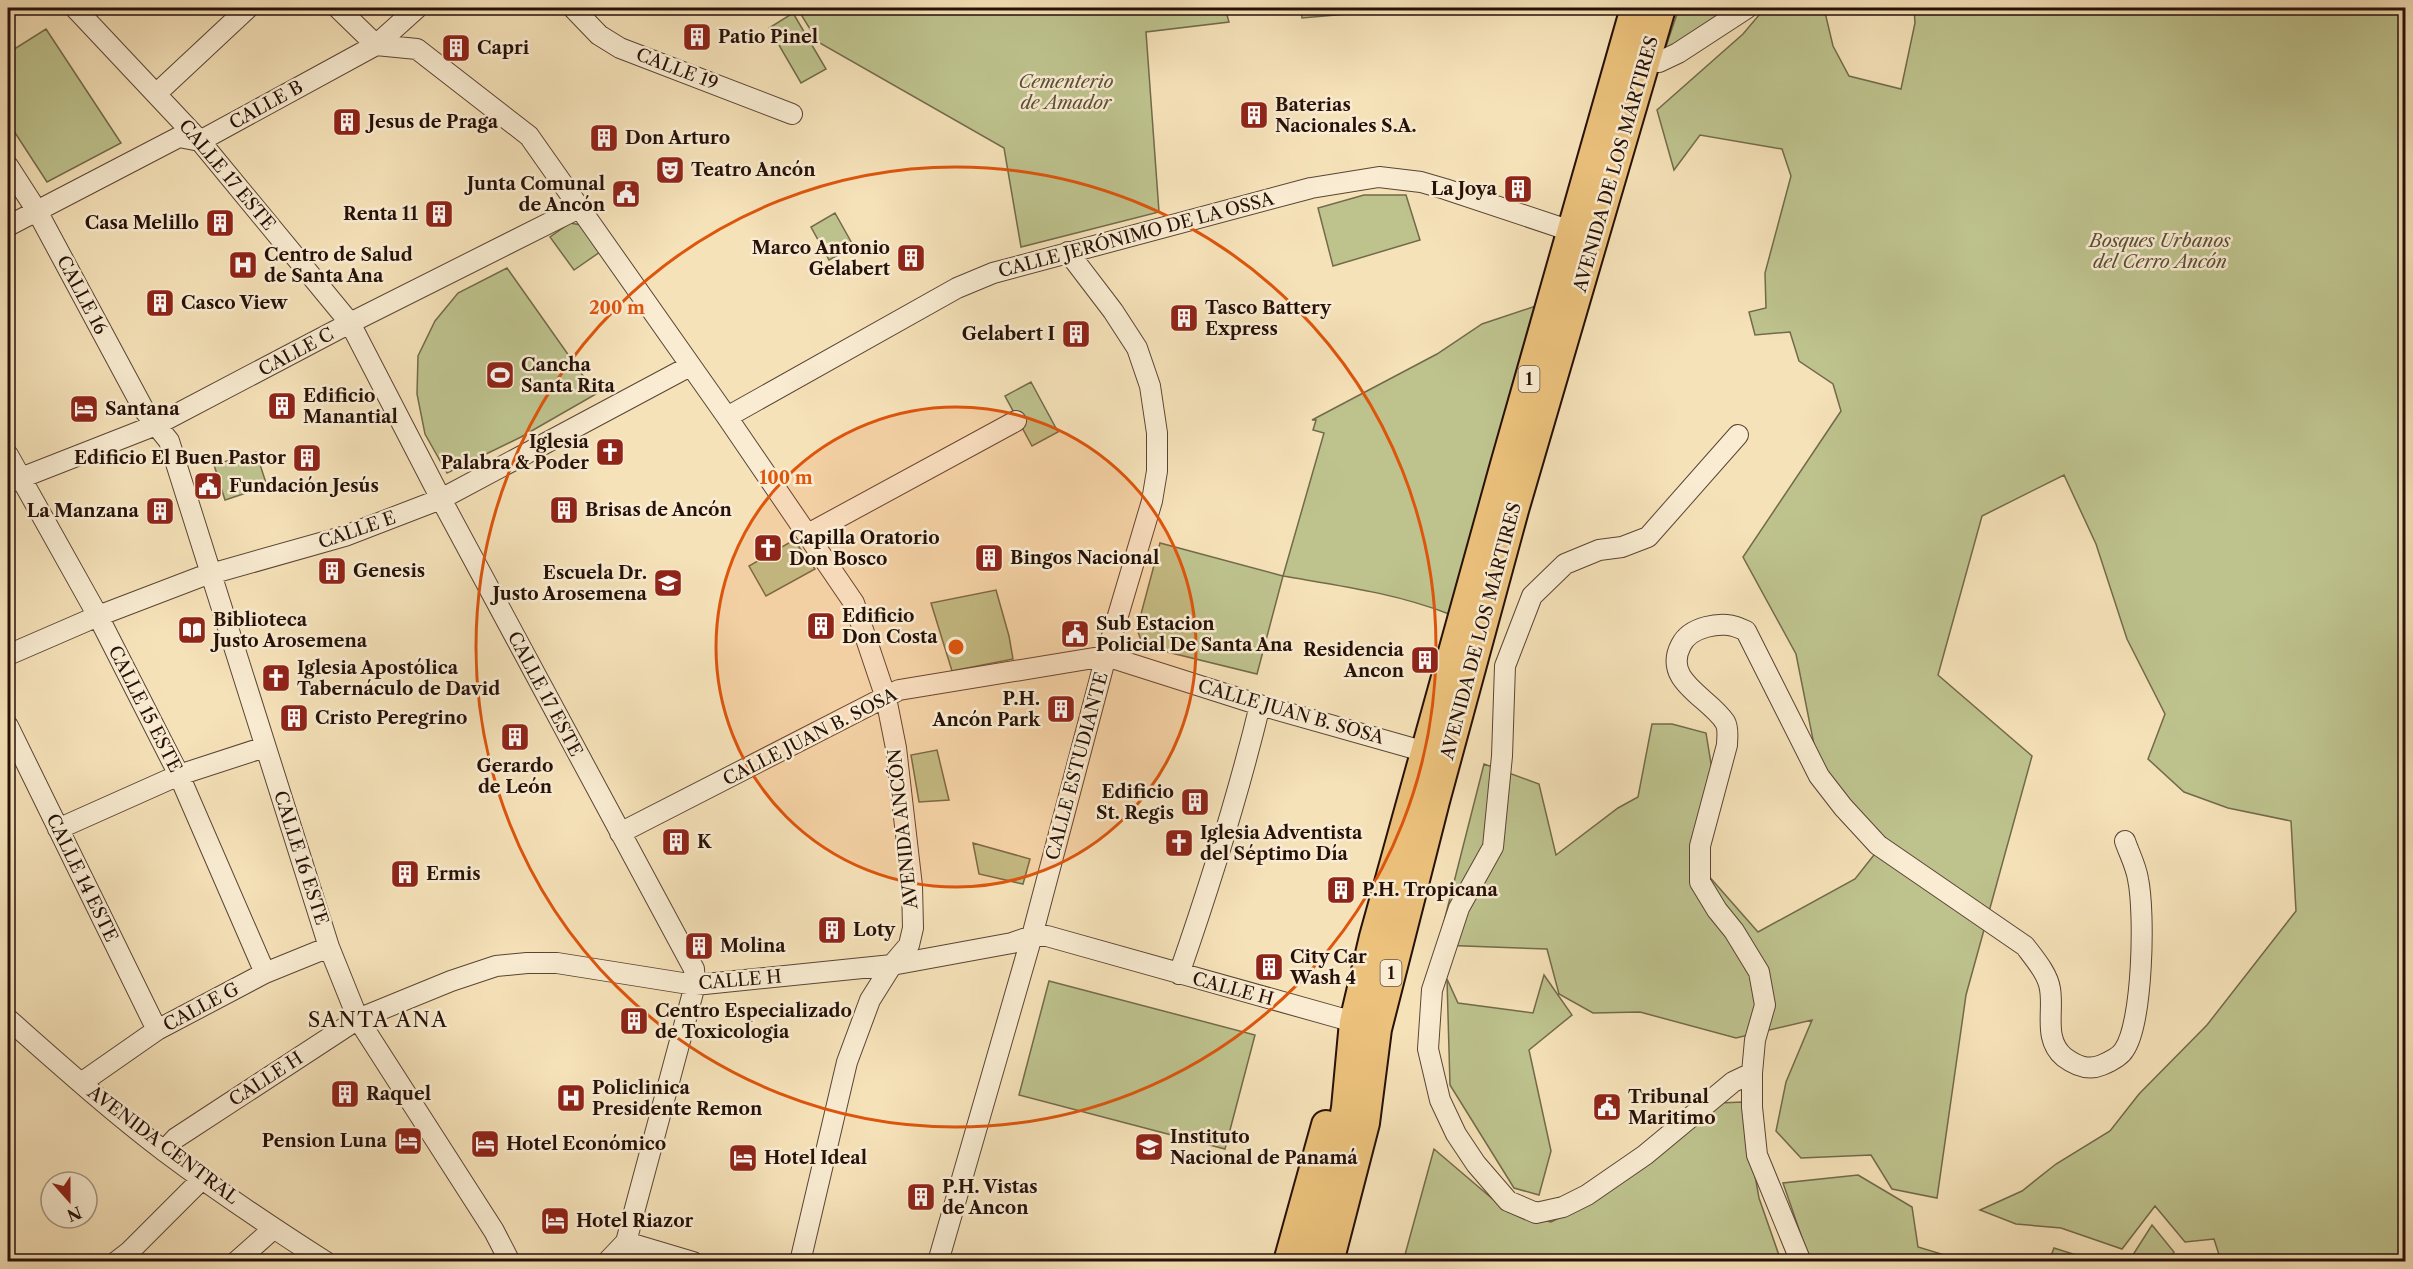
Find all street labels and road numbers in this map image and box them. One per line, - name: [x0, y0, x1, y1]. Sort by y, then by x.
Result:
- street label: AVENIDA DE LOS MÁRTIRES: [1568, 33, 1663, 295]
- street label: CALLE 19: [633, 43, 721, 95]
- street label: CALLE B: [225, 76, 307, 134]
- street label: CALLE 17 ESTE: [174, 115, 280, 235]
- street label: CALLE JERÓNIMO DE LA OSSA: [995, 186, 1277, 282]
- street label: CALLE 16: [52, 252, 112, 338]
- street label: CALLE C: [255, 323, 337, 381]
- road number: 1: [1518, 366, 1540, 392]
- street label: AVENIDA DE LOS MÁRTIRES: [1435, 500, 1526, 763]
- street label: CALLE E: [315, 507, 399, 553]
- street label: CALLE 17 ESTE: [503, 628, 587, 760]
- street label: CALLE 15 ESTE: [104, 642, 186, 776]
- street label: CALLE ESTUDIANTE: [1041, 670, 1113, 862]
- street label: CALLE JUAN B. SOSA: [1195, 675, 1387, 749]
- street label: CALLE JUAN B. SOSA: [719, 683, 901, 790]
- street label: AVENIDA ANCÓN: [883, 748, 922, 911]
- street label: CALLE 16 ESTE: [269, 788, 333, 928]
- street label: CALLE 14 ESTE: [41, 810, 123, 946]
- road number: 1: [1380, 960, 1402, 986]
- street label: CALLE H: [697, 965, 783, 995]
- street label: CALLE H: [1190, 968, 1276, 1010]
- street label: CALLE G: [159, 978, 243, 1036]
- street label: CALLE H: [225, 1047, 307, 1111]
- street label: AVENIDA CENTRAL: [82, 1080, 243, 1209]

